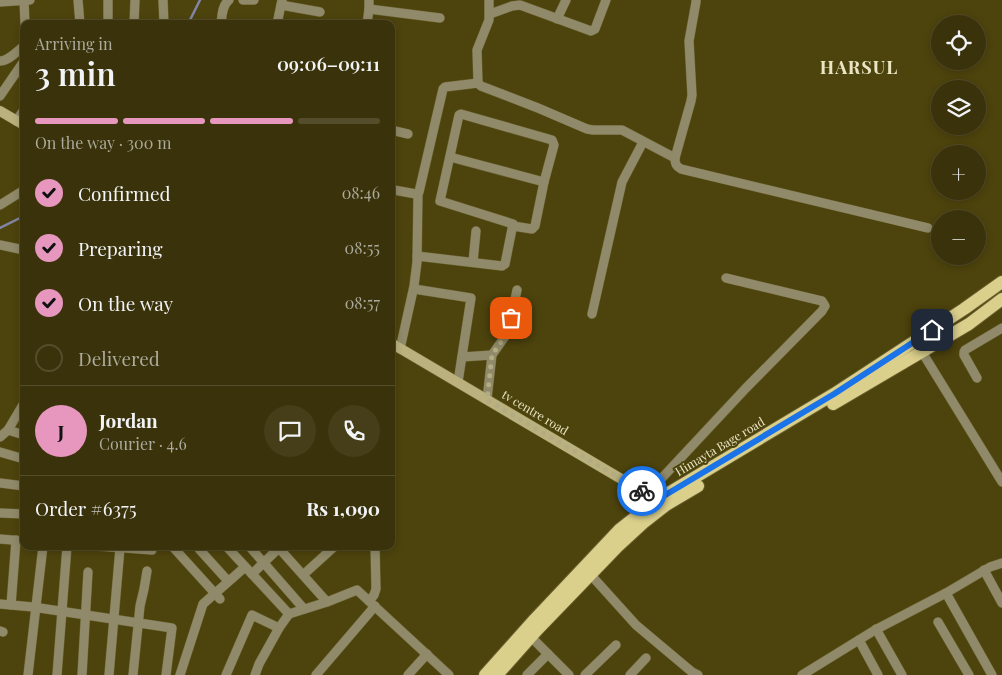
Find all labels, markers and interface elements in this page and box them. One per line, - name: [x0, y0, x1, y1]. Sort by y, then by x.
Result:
- map controls: [931, 15, 986, 265]
- button: locate: [931, 15, 986, 70]
- text: Arriving in: [35, 33, 113, 54]
- text: 09:06–09:11: [277, 50, 380, 76]
- text: 3 min: [35, 51, 116, 94]
- district label: HARSUL: [820, 55, 898, 79]
- button: layers: [931, 80, 986, 135]
- text: On the way · 300 m: [35, 132, 171, 153]
- button: +: [931, 145, 986, 200]
- icon: check: [35, 179, 63, 207]
- text: Confirmed: [78, 180, 171, 206]
- text: 08:46: [342, 182, 380, 203]
- button: −: [931, 210, 986, 265]
- icon: check: [35, 234, 63, 262]
- text: Preparing: [78, 235, 163, 261]
- text: 08:55: [345, 237, 380, 258]
- icon: check: [35, 289, 63, 317]
- text: On the way: [78, 290, 173, 316]
- text: 08:57: [345, 292, 380, 313]
- pin: [490, 297, 532, 339]
- icon: bag: [497, 304, 525, 332]
- pin: [911, 309, 953, 351]
- icon: home: [918, 316, 946, 344]
- text: Delivered: [78, 345, 160, 371]
- street label: tv centre road: [499, 386, 572, 438]
- button: chat: [264, 405, 316, 457]
- button: phone: [328, 405, 380, 457]
- text: Jordan: [99, 407, 158, 433]
- street label: Himayta Bage road: [672, 413, 767, 479]
- text: J: [58, 418, 64, 444]
- text: Courier · 4.6: [99, 433, 187, 454]
- courier: [617, 466, 667, 516]
- icon: bike: [628, 477, 656, 505]
- text: Order #6375: [35, 495, 137, 521]
- text: Rs 1,090: [306, 495, 380, 521]

